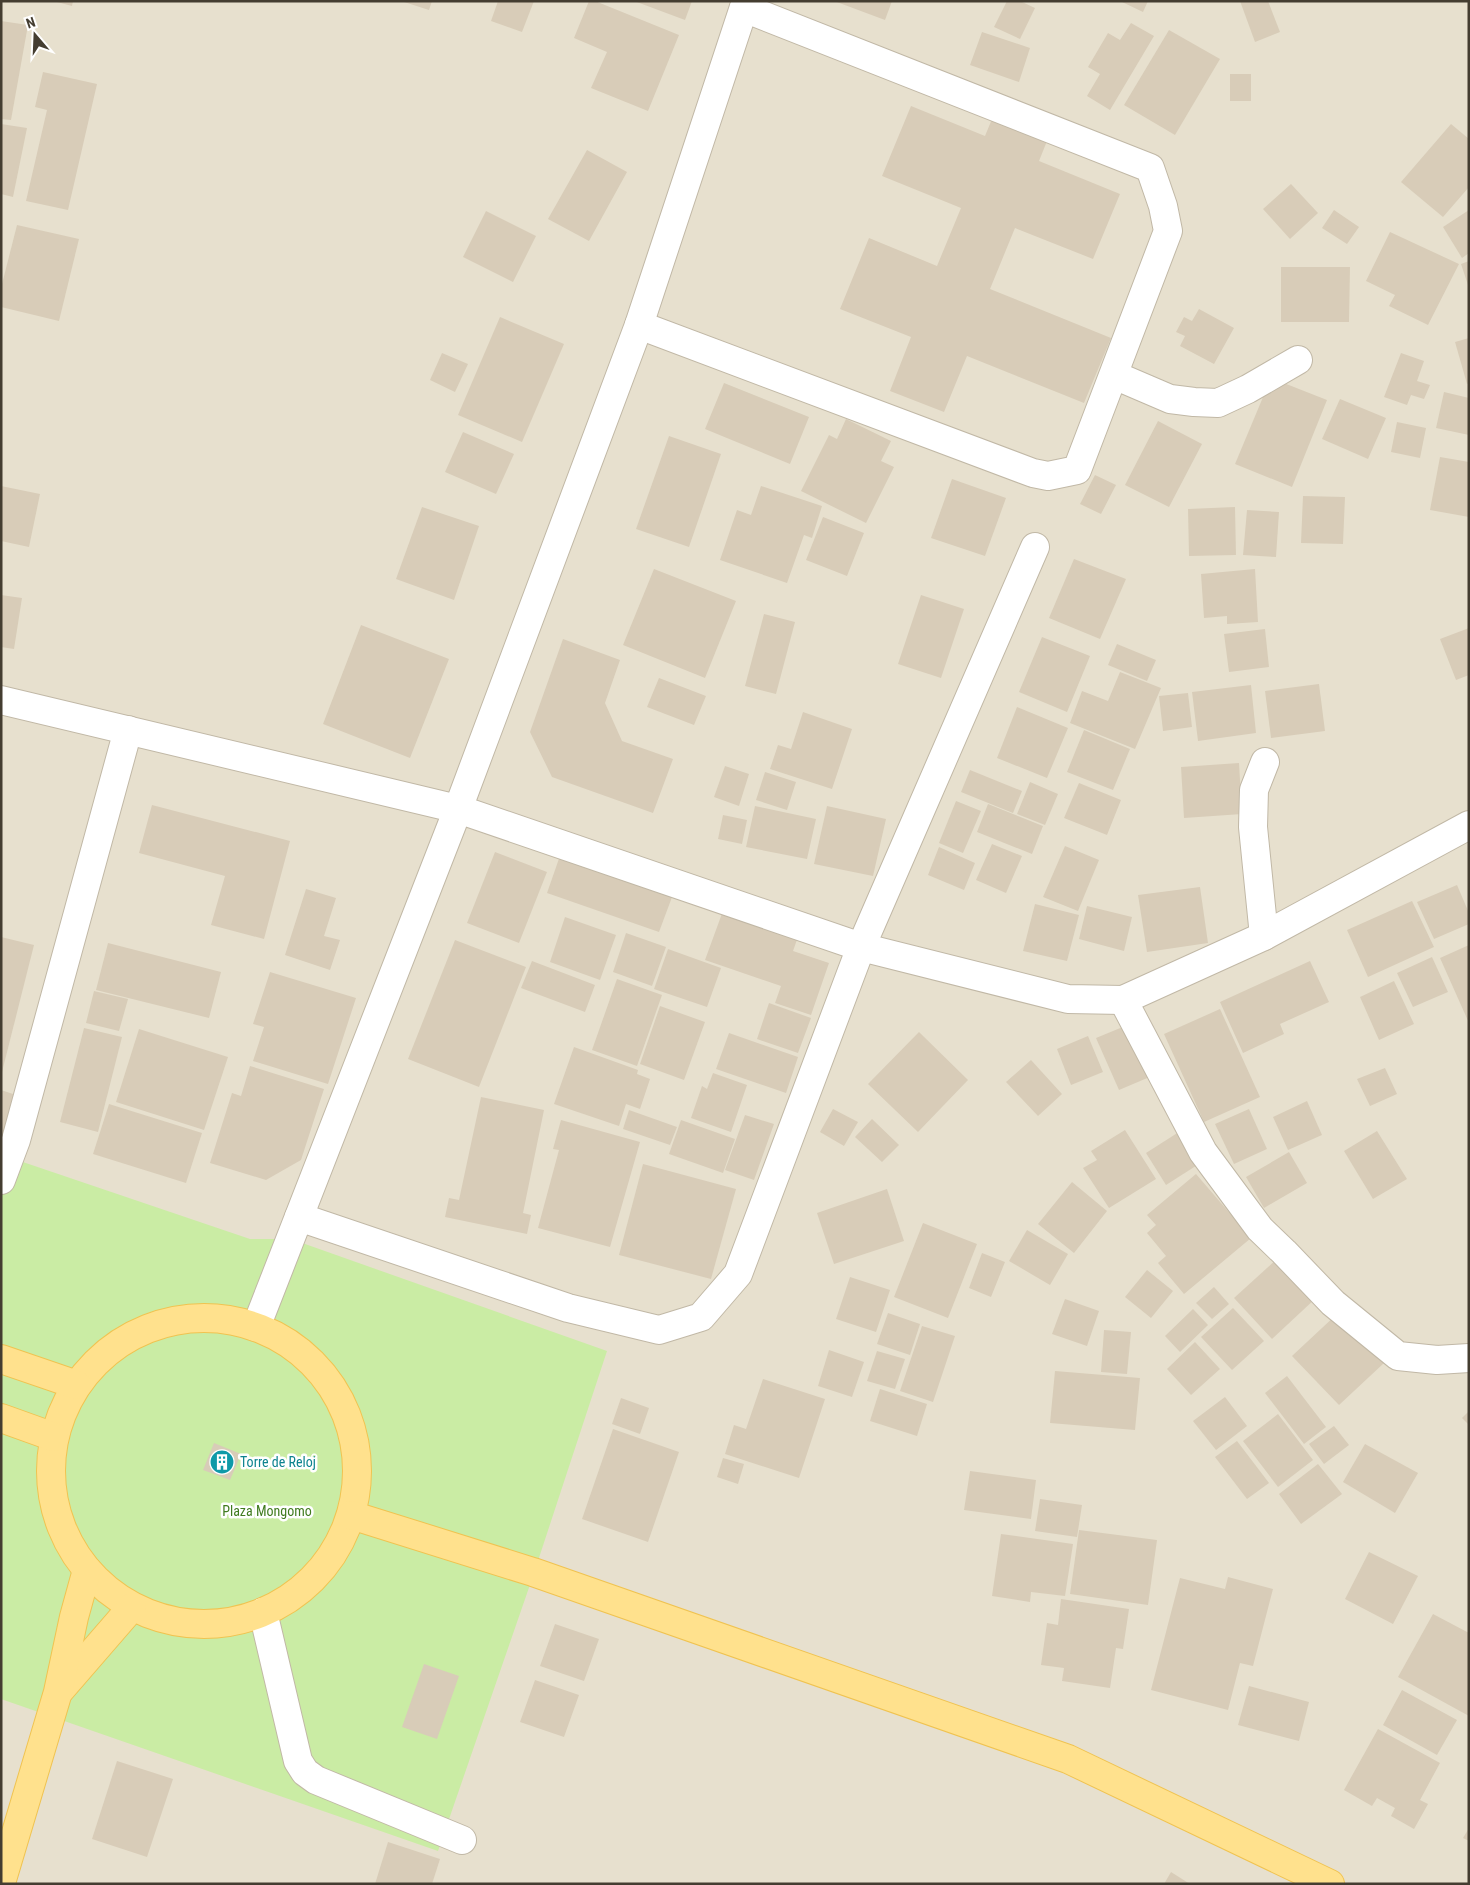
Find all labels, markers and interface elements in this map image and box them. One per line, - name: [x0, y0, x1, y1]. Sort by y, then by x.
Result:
- north arrow: [10, 10, 60, 60]
- text: N: [24, 14, 37, 32]
- building icon: Torre de Reloj: [209, 1449, 235, 1475]
- place label: Torre de Reloj: [240, 1454, 316, 1470]
- park label: Plaza Mongomo: [222, 1503, 312, 1519]

